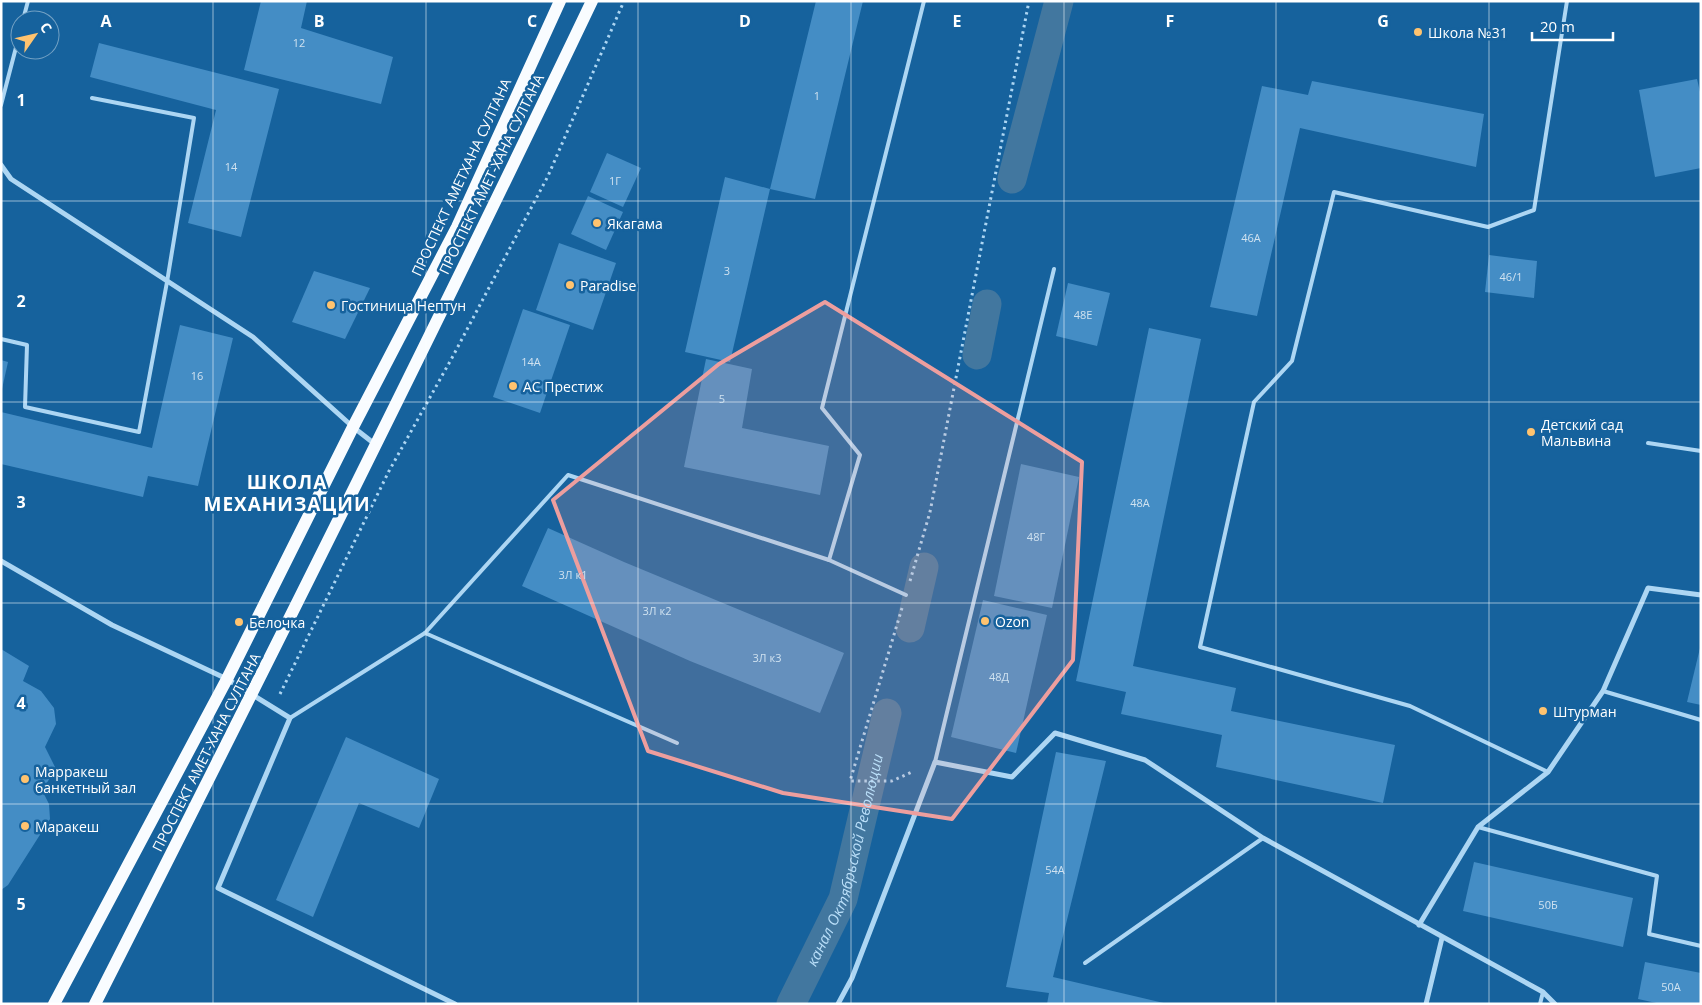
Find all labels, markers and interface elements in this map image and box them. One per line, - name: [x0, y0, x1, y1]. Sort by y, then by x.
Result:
- north arrow: [10, 10, 60, 60]
- text: A: [100, 10, 112, 32]
- text: B: [314, 10, 324, 32]
- text: C: [527, 10, 537, 32]
- text: D: [739, 10, 751, 32]
- text: E: [953, 10, 962, 32]
- text: F: [1166, 10, 1174, 32]
- text: G: [1377, 10, 1389, 32]
- scale bar: [1532, 10, 1613, 42]
- text: 20 m: [1540, 16, 1575, 36]
- text: С: [36, 18, 57, 37]
- place label: Школа №31: [1428, 23, 1508, 42]
- marker: Школа №31: [1412, 26, 1424, 38]
- house number: 12: [293, 35, 305, 50]
- street label: ПРОСПЕКТ АМЕТ-ХАНА СУЛТАНА: [434, 71, 548, 277]
- street label: ПРОСПЕКТ АМЕТХАНА СУЛТАНА: [407, 75, 515, 279]
- house number: 1: [814, 88, 820, 103]
- text: 1: [16, 89, 26, 111]
- house number: 14: [225, 159, 238, 174]
- house number: 1Г: [609, 173, 621, 188]
- place label: Якагама: [607, 214, 663, 233]
- marker: Якагама: [591, 217, 603, 229]
- house number: 46А: [1241, 230, 1261, 245]
- house number: 3: [724, 263, 730, 278]
- house number: 46/1: [1500, 269, 1522, 284]
- place label: Paradise: [580, 276, 636, 295]
- marker: Paradise: [564, 279, 576, 291]
- text: 2: [16, 290, 26, 312]
- place label: Гостиница Нептун: [341, 296, 466, 315]
- marker: Гостиница Нептун: [325, 299, 337, 311]
- house number: 48Е: [1074, 307, 1092, 322]
- house number: 14А: [521, 354, 541, 369]
- house number: 16: [191, 368, 203, 383]
- place label: АС Престиж: [523, 377, 604, 396]
- marker: АС Престиж: [507, 380, 519, 392]
- house number: 5: [719, 391, 725, 406]
- place label: Детский сад Мальвина: [1541, 415, 1623, 450]
- marker: Детский сад Мальвина: [1525, 426, 1537, 438]
- district label: ШКОЛА МЕХАНИЗАЦИИ: [203, 469, 371, 517]
- text: 3: [16, 491, 26, 513]
- house number: 48А: [1130, 495, 1150, 510]
- house number: 48Г: [1027, 529, 1045, 544]
- house number: 3Л к1: [559, 567, 587, 582]
- house number: 3Л к2: [643, 603, 671, 618]
- place label: Ozon: [995, 612, 1029, 631]
- place label: Белочка: [249, 613, 305, 632]
- marker: Ozon: [979, 615, 991, 627]
- marker: Белочка: [233, 616, 245, 628]
- street label: ПРОСПЕКТ АМЕТ-ХАНА СУЛТАНА: [148, 649, 265, 855]
- house number: 3Л к3: [753, 650, 781, 665]
- house number: 48Д: [989, 669, 1010, 684]
- text: 4: [16, 692, 26, 714]
- place label: Штурман: [1553, 702, 1617, 721]
- marker: Штурман: [1537, 705, 1549, 717]
- water label: канал Октябрьской Революции: [801, 751, 887, 969]
- place label: Марракеш банкетный зал: [35, 762, 136, 797]
- marker: Марракеш банкетный зал: [19, 773, 31, 785]
- place label: Маракеш: [35, 817, 99, 836]
- marker: Маракеш: [19, 820, 31, 832]
- house number: 54А: [1045, 862, 1065, 877]
- text: 5: [16, 893, 26, 915]
- house number: 50Б: [1538, 897, 1558, 912]
- house number: 50А: [1661, 979, 1681, 994]

